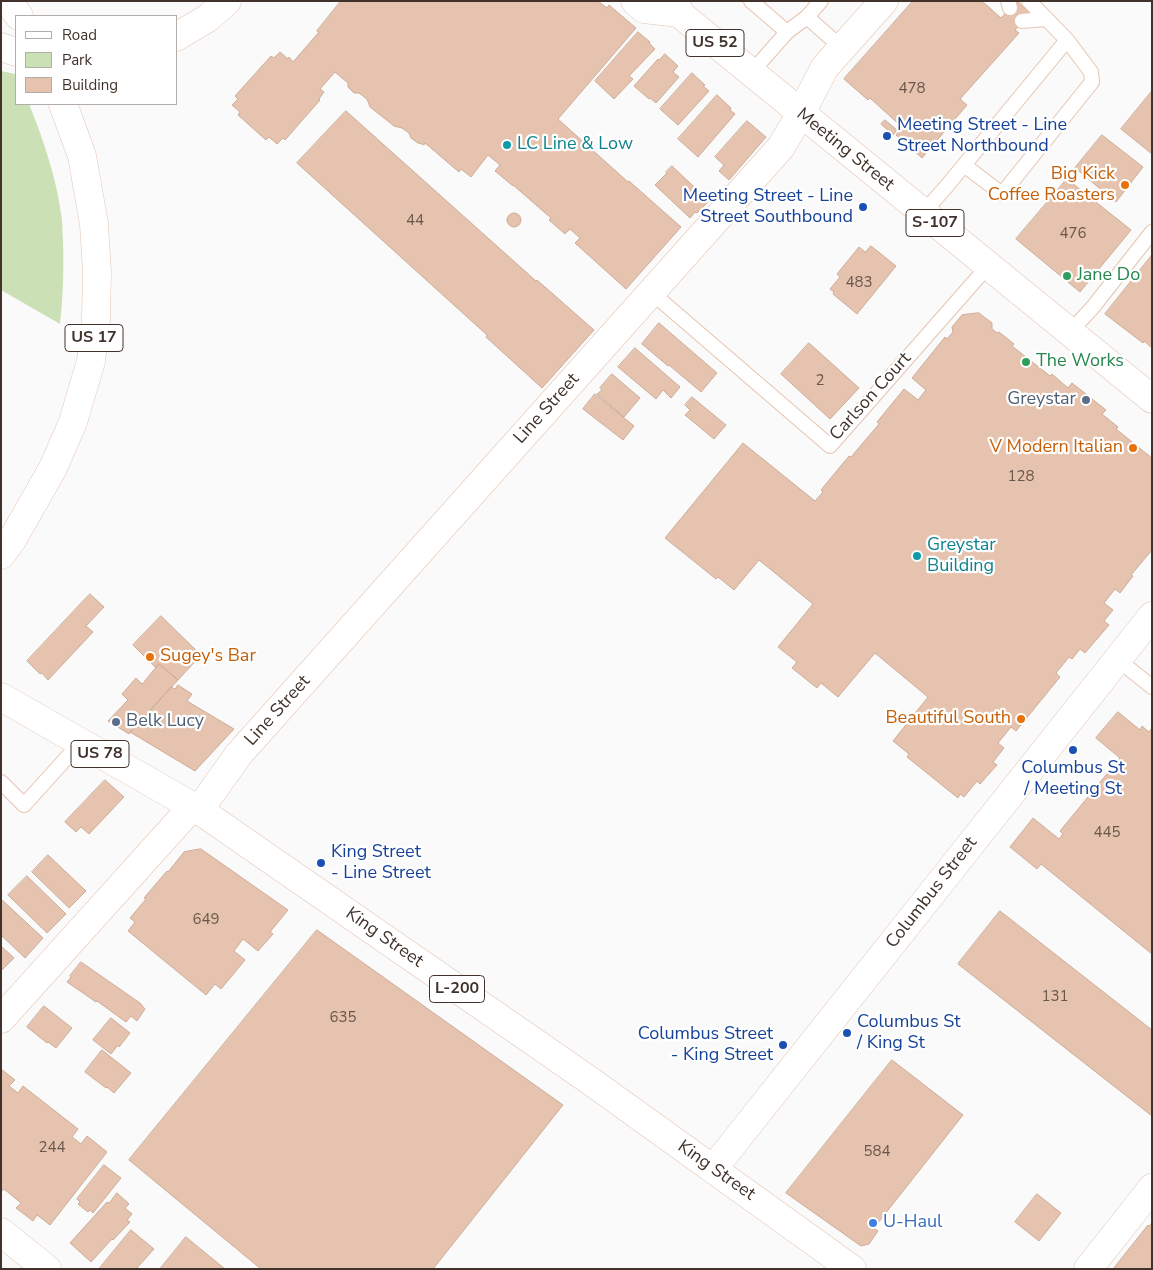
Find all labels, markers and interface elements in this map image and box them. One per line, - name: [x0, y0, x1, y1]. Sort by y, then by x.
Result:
- legend: [15, 15, 178, 105]
- text: Road: [62, 25, 97, 45]
- road number: US 52: [686, 29, 744, 56]
- text: Park: [62, 50, 92, 70]
- text: Building: [62, 75, 118, 95]
- house number: 478: [899, 80, 925, 98]
- street label: Meeting Street: [792, 104, 898, 196]
- place label: Meeting Street - Line Street Northbound: [897, 115, 1067, 158]
- marker: Meeting Street - Line Street Northbound: [881, 130, 893, 142]
- place label: LC Line & Low: [517, 134, 633, 156]
- marker: LC Line & Low: [501, 139, 513, 151]
- place label: Big Kick Coffee Roasters: [988, 164, 1115, 206]
- marker: Big Kick Coffee Roasters: [1119, 179, 1131, 191]
- place label: Meeting Street - Line Street Southbound: [683, 186, 853, 228]
- marker: Meeting Street - Line Street Southbound: [857, 201, 869, 213]
- road number: S-107: [906, 210, 964, 237]
- house number: 44: [406, 212, 424, 230]
- house number: 476: [1060, 225, 1086, 243]
- place label: Jane Do: [1077, 265, 1140, 287]
- marker: Jane Do: [1061, 270, 1073, 282]
- house number: 483: [846, 274, 872, 292]
- road number: US 17: [65, 324, 123, 352]
- street label: Carlson Court: [826, 348, 916, 446]
- place label: The Works: [1036, 351, 1124, 373]
- marker: The Works: [1020, 356, 1032, 368]
- street label: Line Street: [510, 369, 584, 449]
- house number: 2: [816, 372, 824, 390]
- place label: Greystar: [1007, 389, 1076, 411]
- marker: Greystar: [1080, 394, 1092, 406]
- place label: V Modern Italian: [989, 437, 1123, 459]
- marker: V Modern Italian: [1127, 442, 1139, 454]
- house number: 128: [1008, 468, 1034, 486]
- place label: Greystar Building: [927, 535, 996, 578]
- marker: Greystar Building: [911, 550, 923, 562]
- place label: Sugey's Bar: [160, 646, 256, 668]
- marker: Sugey's Bar: [144, 651, 156, 663]
- street label: Line Street: [241, 671, 315, 751]
- place label: Beautiful South: [885, 708, 1011, 730]
- place label: Belk Lucy: [126, 711, 204, 733]
- marker: Beautiful South: [1015, 713, 1027, 725]
- marker: Belk Lucy: [110, 716, 122, 728]
- road number: US 78: [71, 741, 129, 768]
- marker: Columbus St / Meeting St: [1067, 744, 1079, 756]
- place label: Columbus St / Meeting St: [1021, 758, 1125, 801]
- house number: 445: [1094, 824, 1120, 842]
- street label: Columbus Street: [882, 833, 982, 953]
- place label: King Street - Line Street: [331, 842, 431, 884]
- marker: King Street - Line Street: [315, 857, 327, 869]
- street label: King Street: [341, 903, 427, 973]
- house number: 649: [193, 911, 219, 929]
- road number: L-200: [430, 976, 484, 1002]
- house number: 131: [1042, 988, 1068, 1006]
- house number: 635: [330, 1009, 356, 1027]
- place label: Columbus St / King St: [857, 1012, 961, 1054]
- place label: Columbus Street - King Street: [638, 1024, 773, 1066]
- marker: Columbus St / King St: [841, 1027, 853, 1039]
- marker: Columbus Street - King Street: [777, 1039, 789, 1051]
- street label: King Street: [673, 1136, 759, 1206]
- house number: 244: [39, 1139, 65, 1157]
- house number: 584: [864, 1143, 890, 1161]
- place label: U-Haul: [883, 1212, 942, 1234]
- marker: U-Haul: [867, 1217, 879, 1229]

